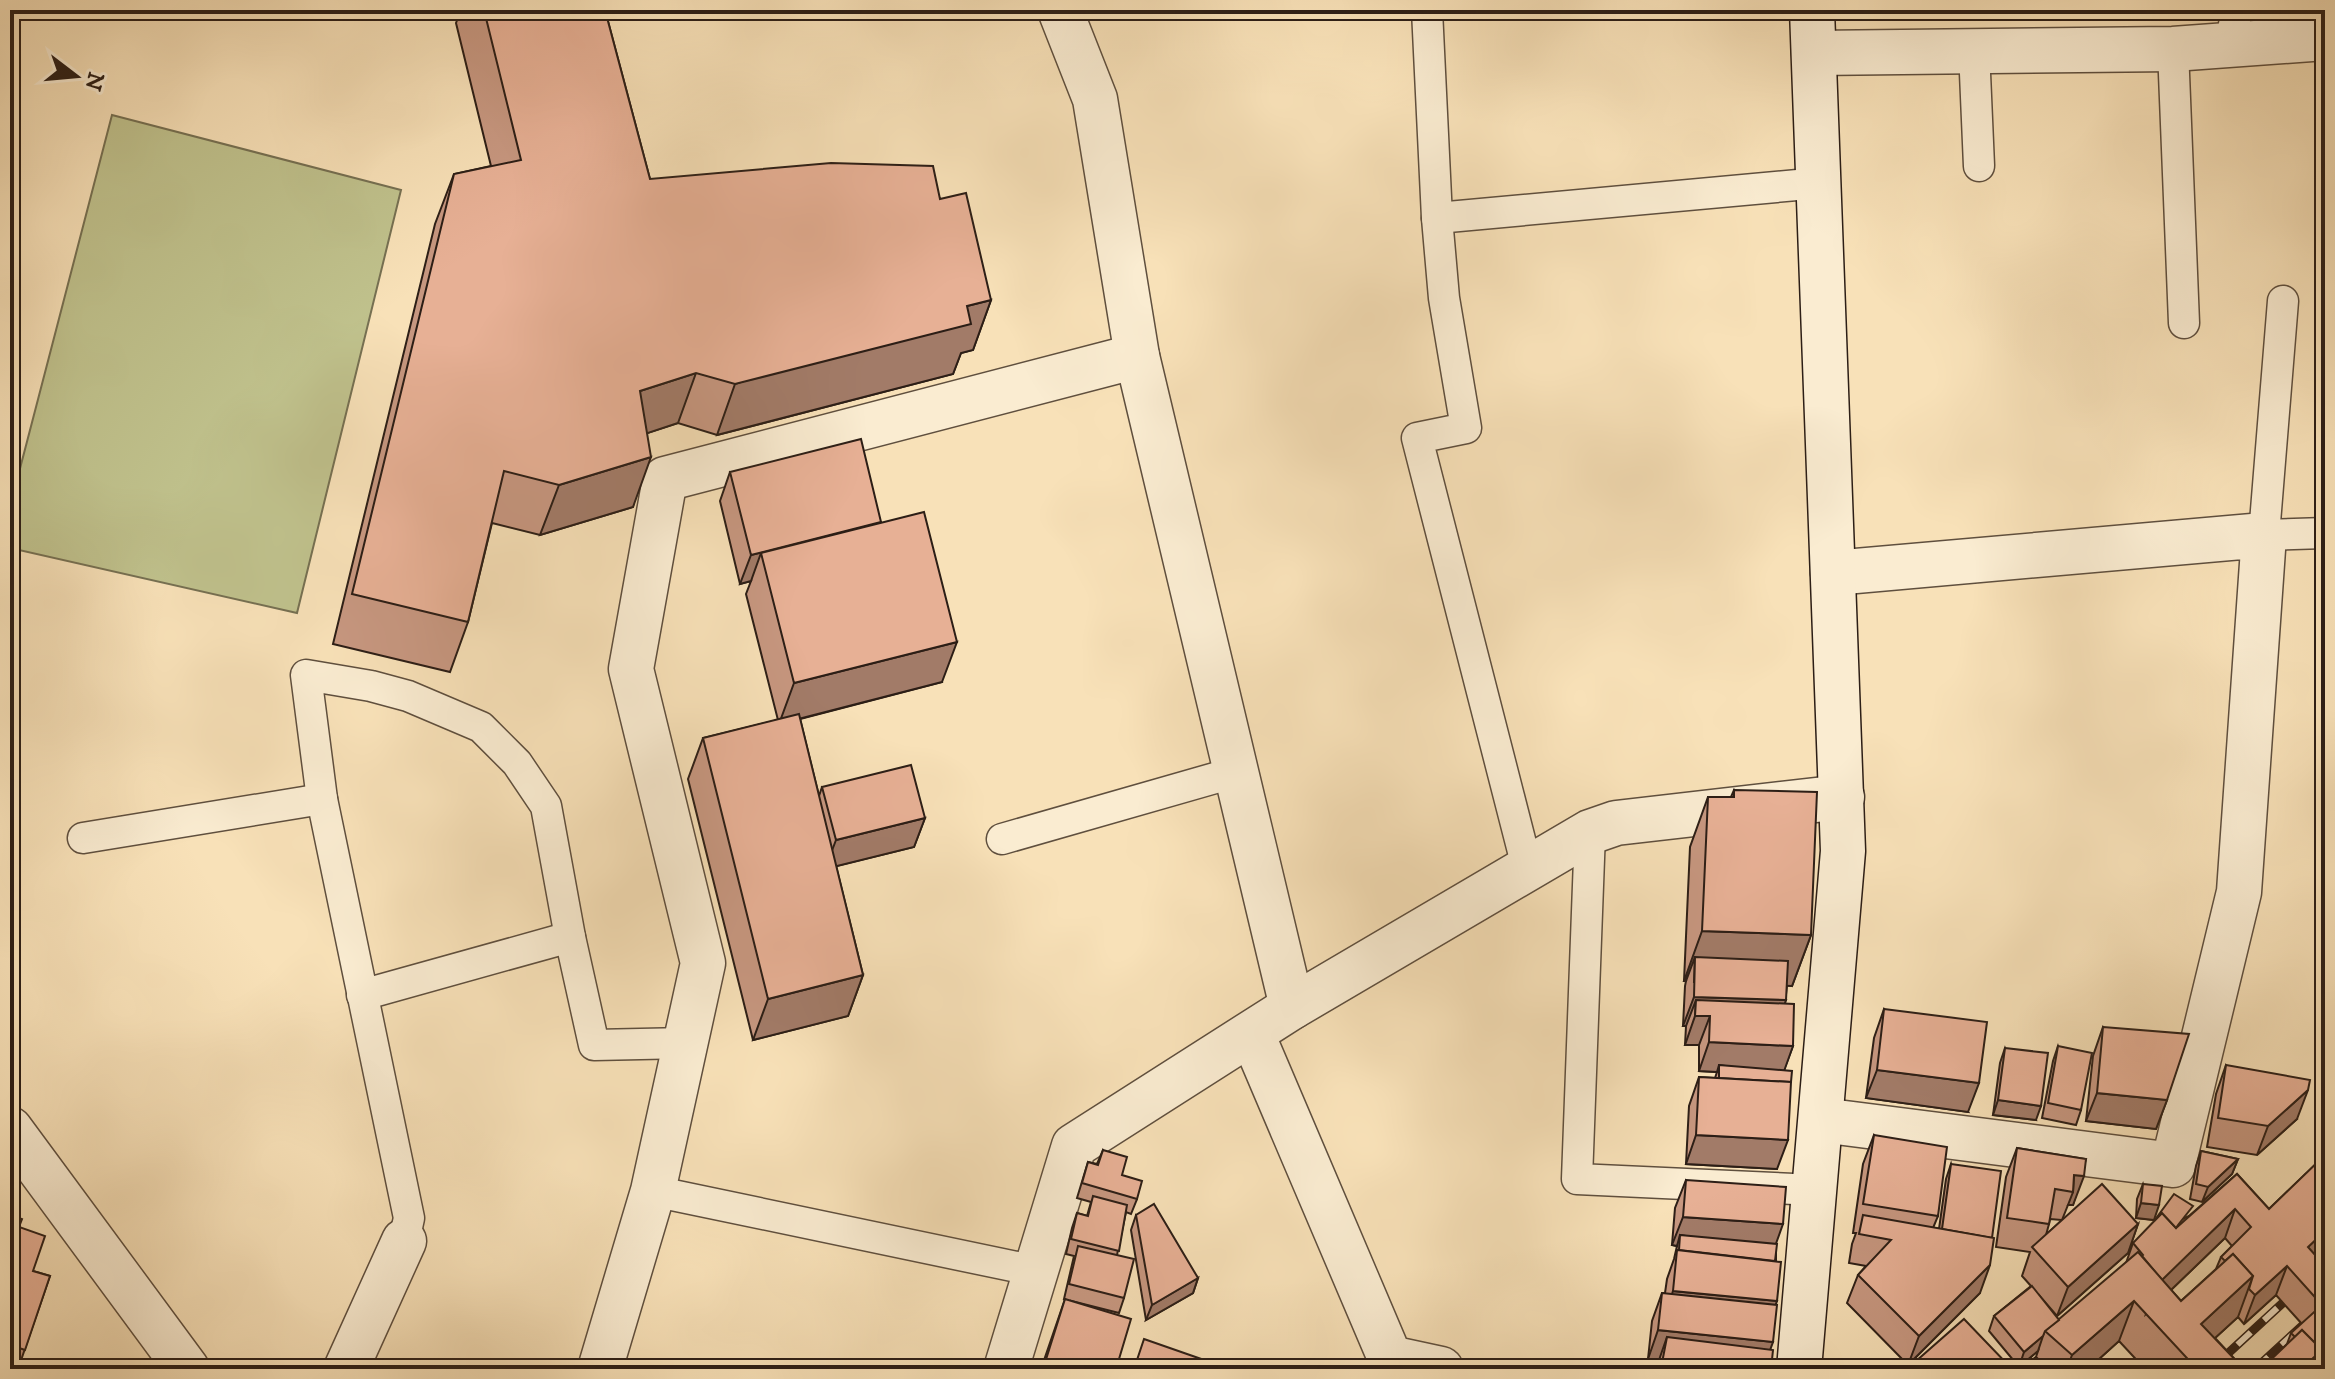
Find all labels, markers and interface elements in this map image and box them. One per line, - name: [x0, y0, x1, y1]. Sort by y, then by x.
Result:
- north arrow: [36, 36, 116, 116]
- text: N: [78, 69, 109, 94]

